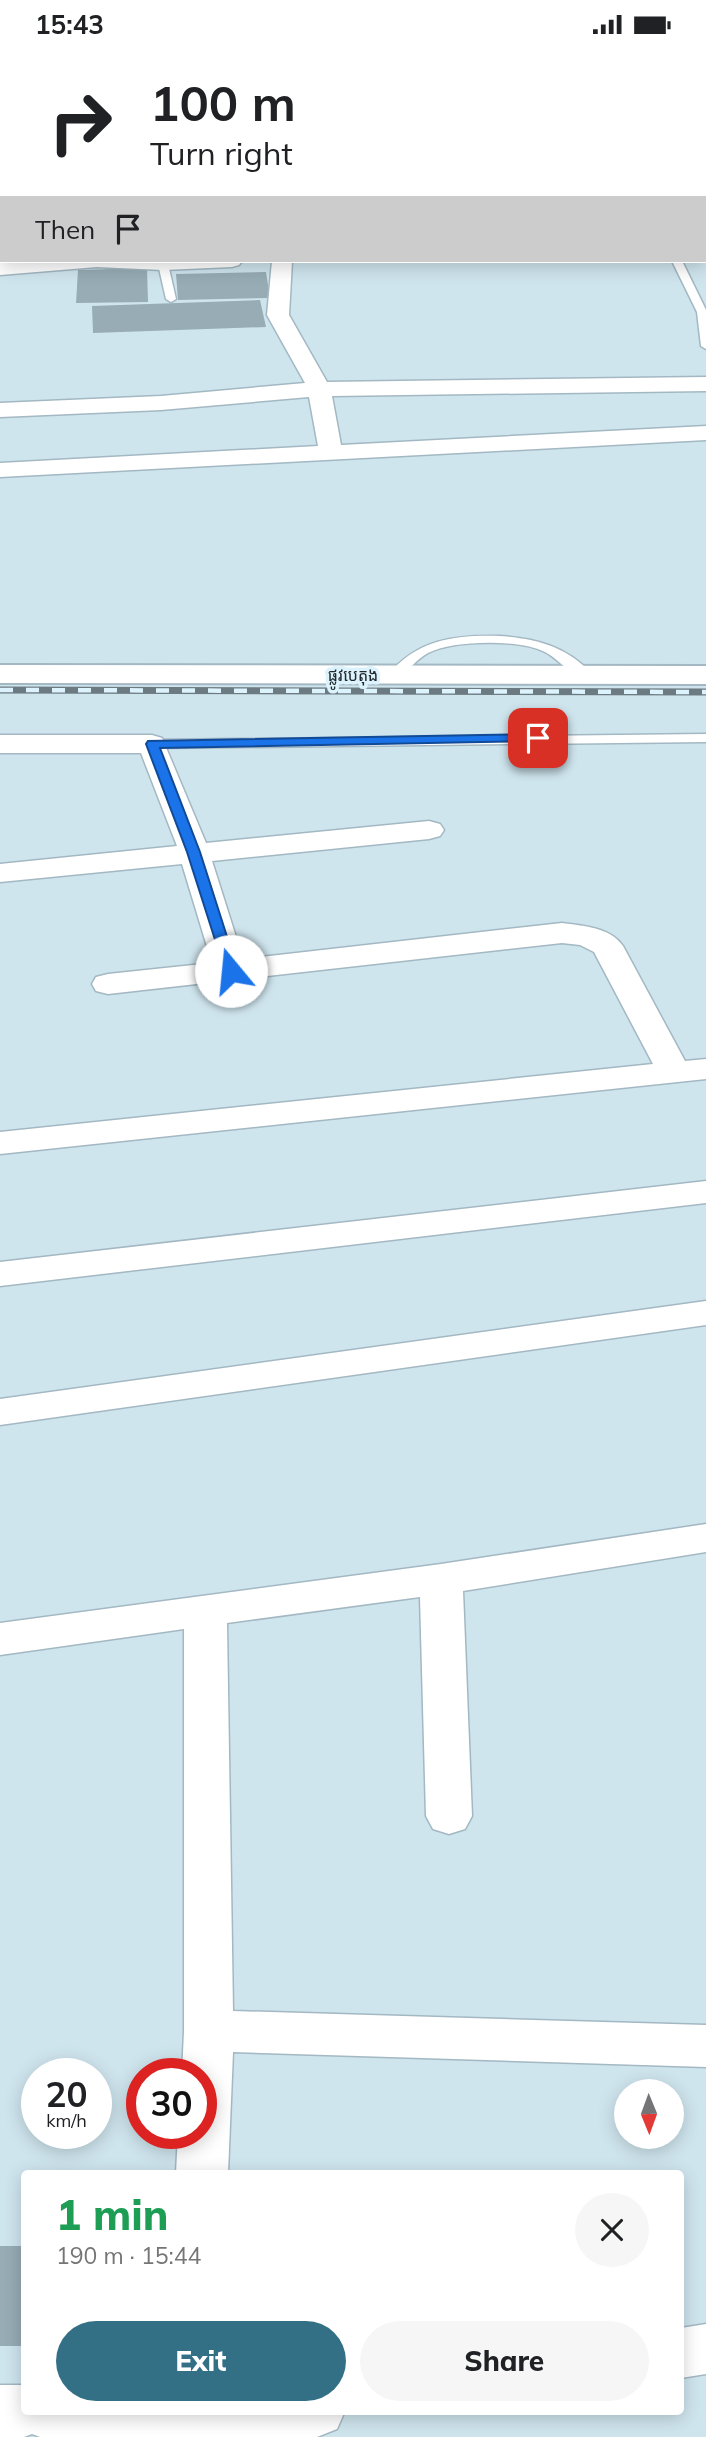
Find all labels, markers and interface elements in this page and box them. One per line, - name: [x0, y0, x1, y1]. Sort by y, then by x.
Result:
- text: 15:43: [35, 8, 104, 41]
- text: 100 m: [150, 72, 296, 133]
- icon: right: [35, 77, 126, 168]
- text: Turn right: [150, 133, 293, 173]
- icon: arrive: [109, 210, 147, 248]
- text: Then: [35, 213, 95, 246]
- street label: ផ្លូវបេតុង: [328, 665, 378, 690]
- pin: [508, 708, 568, 768]
- icon: arrive: [519, 719, 557, 757]
- position arrow: [194, 934, 268, 1008]
- speed limit sign: 30: [126, 2058, 217, 2149]
- text: 20: [45, 2072, 88, 2116]
- north arrow: [614, 2079, 684, 2149]
- map controls: [614, 2079, 684, 2149]
- text: km/h: [46, 2109, 87, 2132]
- text: 1 min: [56, 2188, 169, 2241]
- button: close: [575, 2193, 649, 2267]
- text: 190 m · 15:44: [56, 2241, 201, 2270]
- button: Exit: [56, 2321, 346, 2401]
- button: Share: [360, 2321, 649, 2401]

